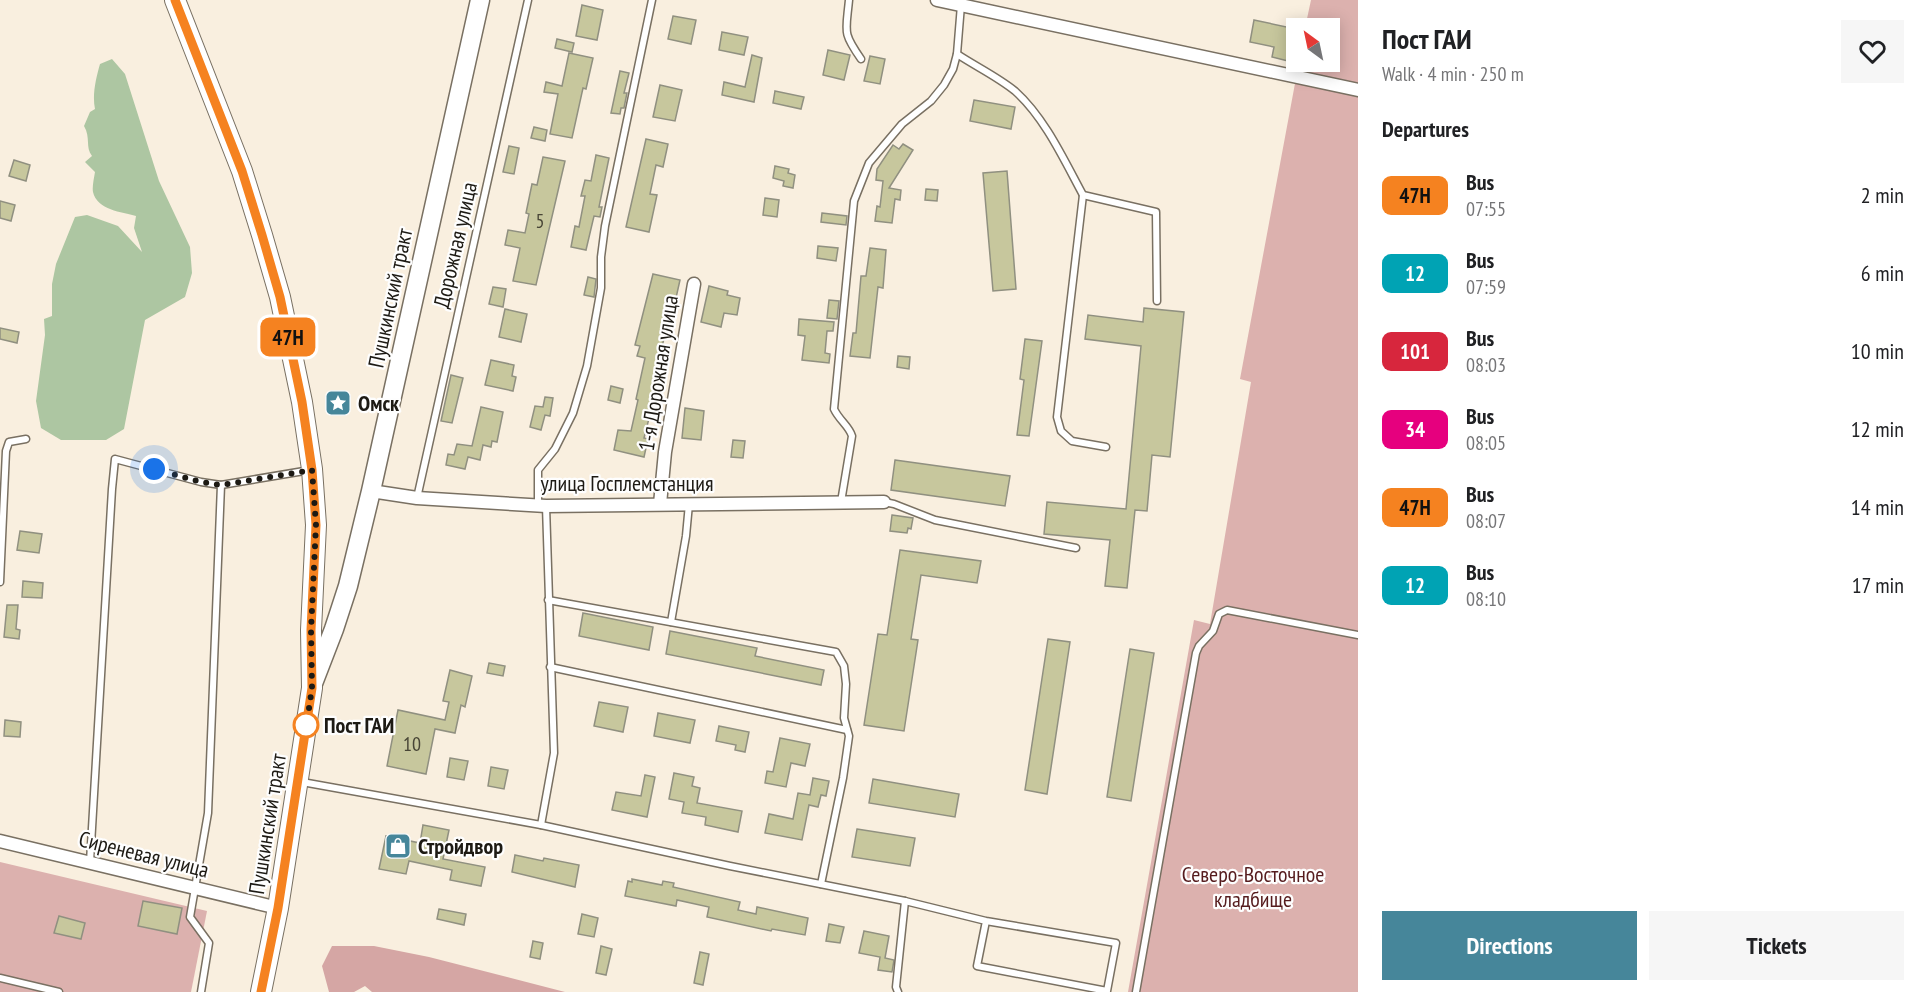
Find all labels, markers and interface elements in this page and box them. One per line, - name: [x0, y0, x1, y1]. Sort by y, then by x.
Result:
- north arrow: [1286, 18, 1340, 72]
- map controls: [1286, 18, 1340, 72]
- text: Пост ГАИ: [1382, 20, 1472, 57]
- button: heart: [1841, 20, 1904, 83]
- text: Walk · 4 min · 250 m: [1382, 61, 1524, 87]
- text: Departures: [1382, 115, 1469, 143]
- text: Bus: [1466, 168, 1494, 196]
- street label: Дорожная улица: [427, 179, 483, 311]
- text: 2 min: [1861, 181, 1904, 209]
- text: 47Н: [1399, 182, 1431, 209]
- text: 07:55: [1466, 196, 1506, 222]
- house number: 5: [536, 208, 545, 234]
- street label: Пушкинский тракт: [362, 225, 419, 370]
- text: Bus: [1466, 246, 1494, 274]
- text: 6 min: [1861, 259, 1904, 287]
- text: 12: [1405, 260, 1425, 287]
- text: 07:59: [1466, 274, 1506, 300]
- street label: 1-я Дорожная улица: [632, 293, 684, 453]
- line badge: 47Н: [254, 318, 322, 356]
- text: 47Н: [272, 324, 304, 351]
- text: Bus: [1466, 324, 1494, 352]
- text: 10 min: [1851, 337, 1904, 365]
- text: 101: [1400, 338, 1430, 365]
- text: 08:03: [1466, 352, 1506, 378]
- place icon: Омск: [323, 388, 353, 418]
- place label: Омск: [358, 389, 400, 417]
- text: Bus: [1466, 402, 1494, 430]
- text: 12 min: [1851, 415, 1904, 443]
- text: 34: [1405, 416, 1425, 443]
- text: 08:05: [1466, 430, 1506, 456]
- your location: [139, 454, 169, 484]
- street label: улица Госплемстанция: [541, 469, 713, 497]
- text: Bus: [1466, 480, 1494, 508]
- text: 14 min: [1851, 493, 1904, 521]
- text: 47Н: [1399, 494, 1431, 521]
- text: 08:07: [1466, 508, 1506, 534]
- text: Bus: [1466, 558, 1494, 586]
- text: 17 min: [1852, 571, 1904, 599]
- text: 12: [1405, 572, 1425, 599]
- text: 08:10: [1466, 586, 1506, 612]
- place label: Пост ГАИ: [324, 711, 394, 739]
- marker: Пост ГАИ: [293, 712, 319, 738]
- house number: 10: [403, 731, 421, 757]
- street label: Пушкинский тракт: [242, 751, 292, 896]
- street label: Сиреневая улица: [76, 824, 212, 884]
- shop icon: Стройдвор: [383, 831, 413, 861]
- place label: Стройдвор: [418, 832, 503, 860]
- park label: Северо-Восточное кладбище: [1182, 860, 1324, 913]
- button: Directions: [1382, 911, 1637, 980]
- button: Tickets: [1649, 911, 1904, 980]

